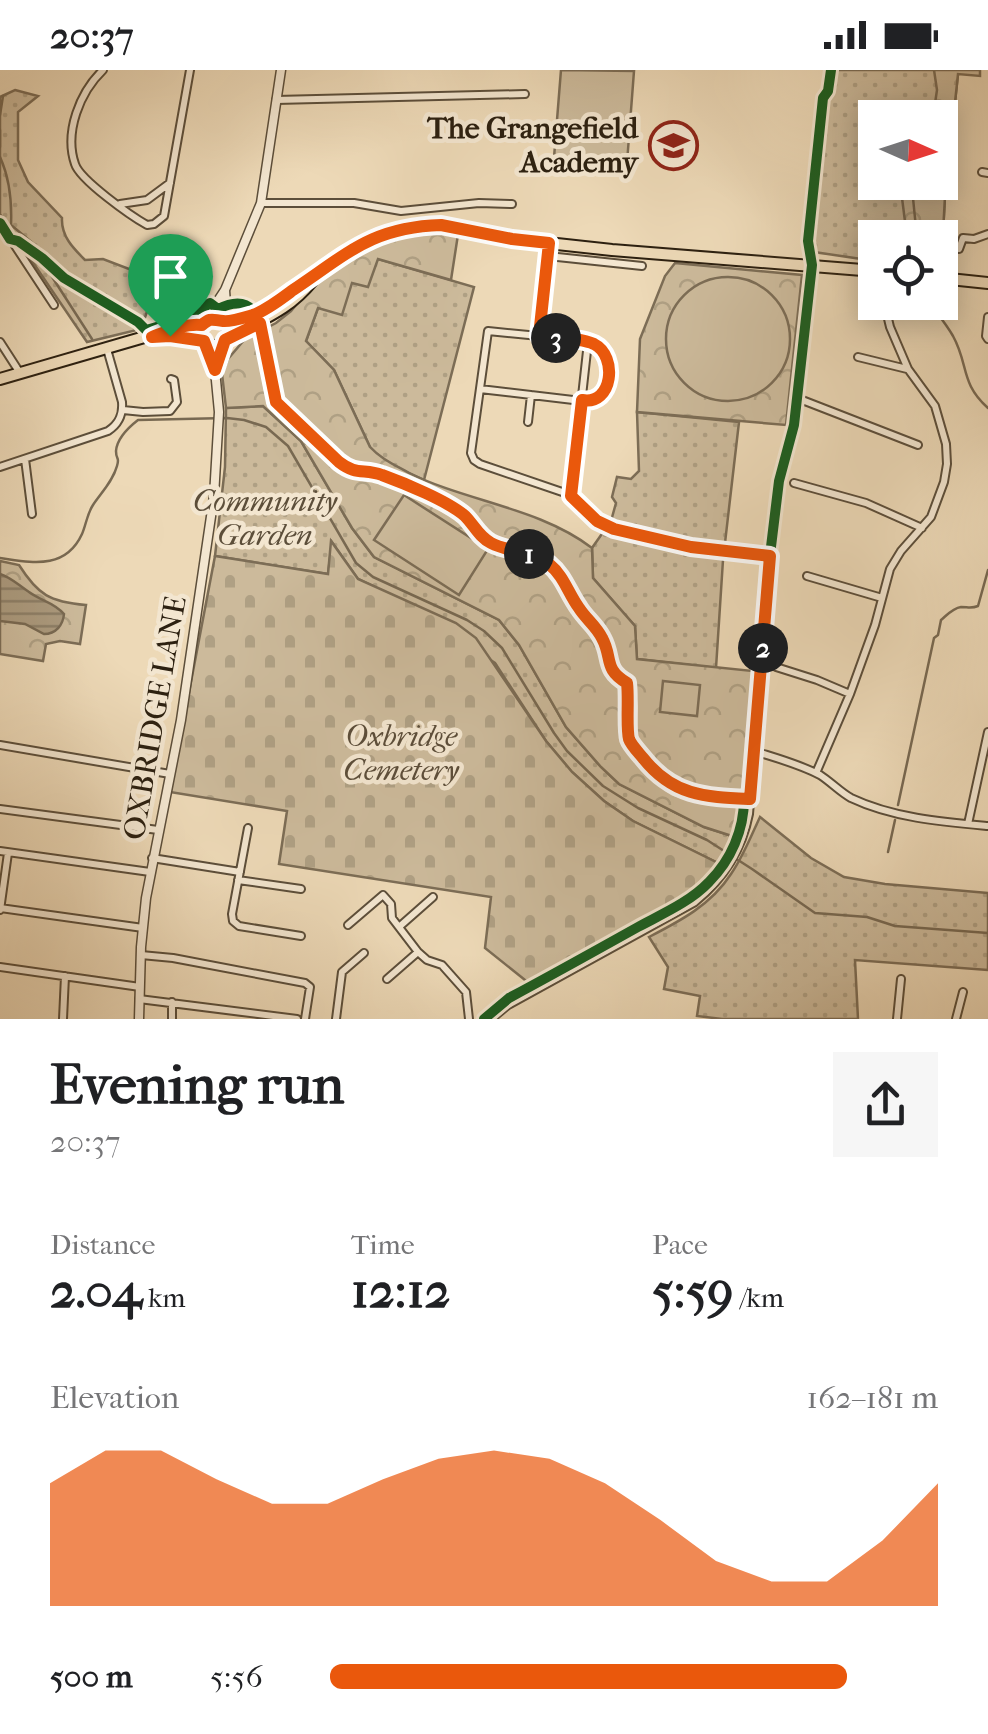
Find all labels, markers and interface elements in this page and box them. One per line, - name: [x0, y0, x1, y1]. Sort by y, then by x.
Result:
- text: 20:37: [50, 13, 134, 58]
- north arrow: [858, 100, 958, 200]
- map controls: [858, 100, 958, 320]
- place label: The Grangefield Academy: [426, 111, 640, 180]
- school or university icon: The Grangefield Academy: [647, 119, 699, 171]
- button: locate: [858, 220, 958, 320]
- pin: [128, 234, 213, 337]
- icon: arrive: [143, 249, 198, 304]
- pin: 3: [531, 313, 581, 363]
- text: 3: [550, 321, 562, 354]
- park label: Community Garden: [193, 484, 338, 553]
- pin: 1: [504, 529, 554, 579]
- text: 1: [524, 537, 534, 570]
- street label: OXBRIDGE LANE: [116, 593, 194, 843]
- pin: 2: [738, 623, 788, 673]
- text: 2: [756, 631, 770, 664]
- park label: Oxbridge Cemetery: [343, 719, 459, 788]
- button: share: [833, 1052, 938, 1157]
- text: Evening run: [50, 1053, 344, 1117]
- text: 20:37: [50, 1123, 120, 1160]
- text: Distance: [50, 1228, 155, 1261]
- text: Time: [351, 1228, 415, 1261]
- text: Pace: [652, 1228, 708, 1261]
- text: 2.04: [50, 1261, 142, 1320]
- text: 12:12: [351, 1261, 450, 1320]
- text: 5:59: [652, 1261, 734, 1320]
- text: km: [142, 1281, 186, 1314]
- text: /km: [734, 1281, 784, 1314]
- text: Elevation: [50, 1379, 179, 1416]
- text: 162–181 m: [807, 1379, 938, 1416]
- text: 500 m: [50, 1658, 133, 1695]
- text: 5:56: [210, 1658, 263, 1695]

